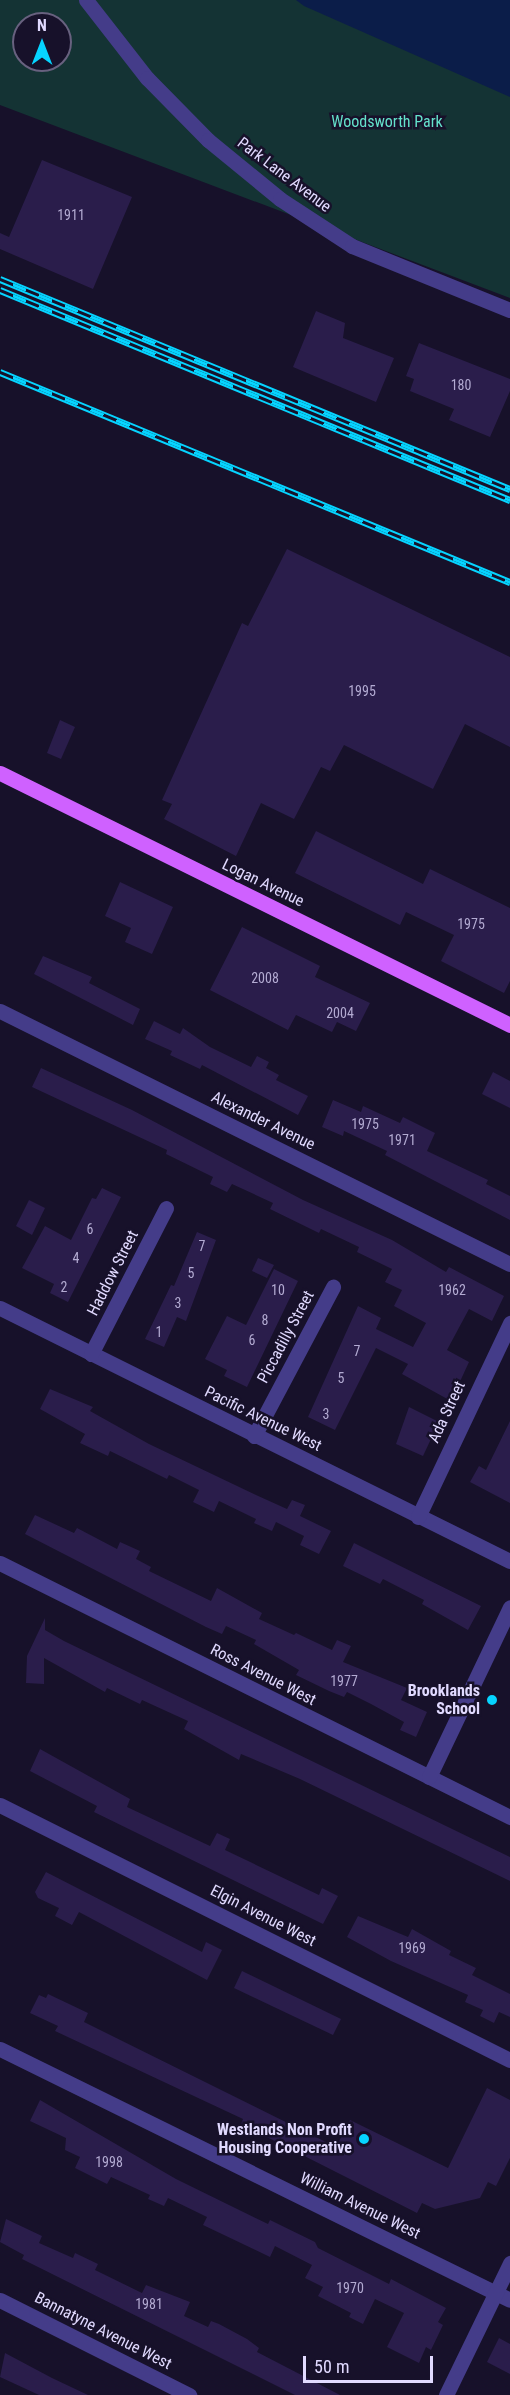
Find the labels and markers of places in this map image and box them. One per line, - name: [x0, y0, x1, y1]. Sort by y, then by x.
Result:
- place label: Brooklands School: [408, 1681, 480, 1719]
- marker: Brooklands School: [485, 1693, 499, 1707]
- place label: Westlands Non Profit Housing Cooperative: [217, 2120, 352, 2158]
- marker: Westlands Non Profit Housing Cooperative: [357, 2132, 371, 2146]

